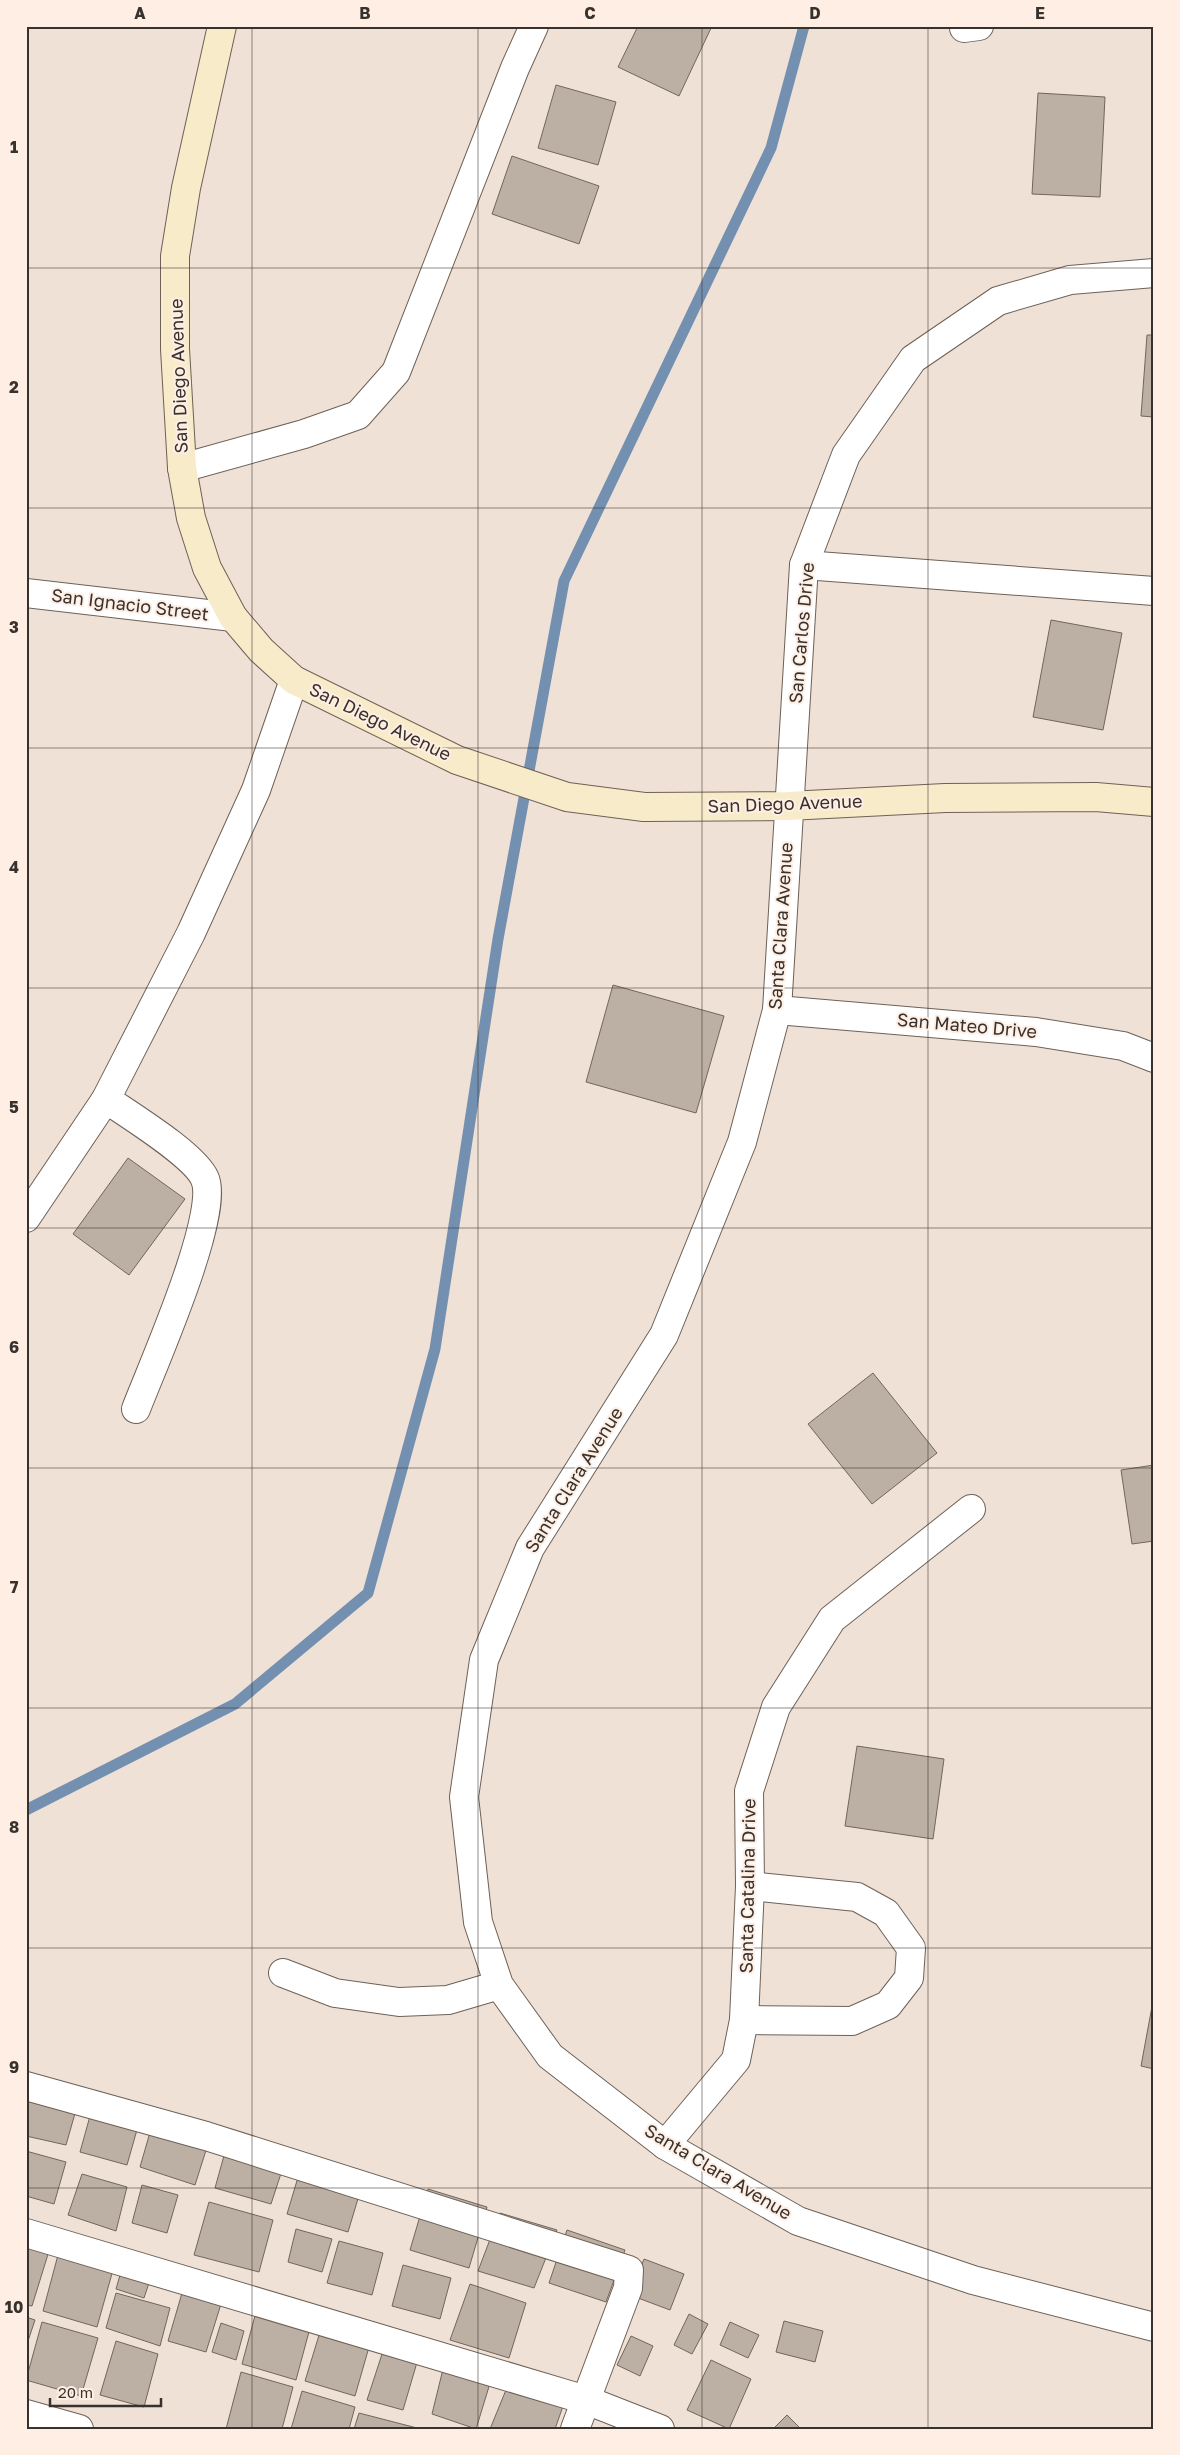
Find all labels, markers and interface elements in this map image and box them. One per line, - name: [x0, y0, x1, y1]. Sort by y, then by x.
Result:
- text: A: [134, 3, 146, 23]
- text: B: [359, 3, 371, 23]
- text: C: [584, 3, 596, 23]
- text: D: [809, 3, 821, 23]
- text: E: [1035, 3, 1045, 23]
- text: 1: [10, 137, 18, 157]
- street label: San Diego Avenue: [164, 298, 192, 454]
- text: 2: [9, 377, 19, 397]
- street label: San Carlos Drive: [784, 561, 818, 704]
- street label: San Ignacio Street: [50, 583, 210, 625]
- text: 3: [9, 617, 19, 637]
- street label: San Diego Avenue: [306, 677, 455, 765]
- street label: San Diego Avenue: [707, 789, 863, 817]
- street label: Santa Clara Avenue: [763, 842, 797, 1010]
- text: 4: [9, 857, 19, 877]
- street label: San Mateo Drive: [896, 1008, 1038, 1042]
- text: 5: [9, 1097, 19, 1117]
- text: 6: [9, 1337, 19, 1357]
- street label: Santa Clara Avenue: [519, 1403, 627, 1556]
- text: 7: [10, 1577, 19, 1597]
- street label: Santa Catalina Drive: [734, 1798, 760, 1974]
- text: 8: [9, 1817, 19, 1837]
- text: 9: [9, 2057, 19, 2077]
- street label: Santa Clara Avenue: [641, 2119, 796, 2224]
- text: 10: [5, 2297, 23, 2317]
- scale bar: [50, 2375, 161, 2407]
- text: 20 m: [58, 2383, 93, 2401]

